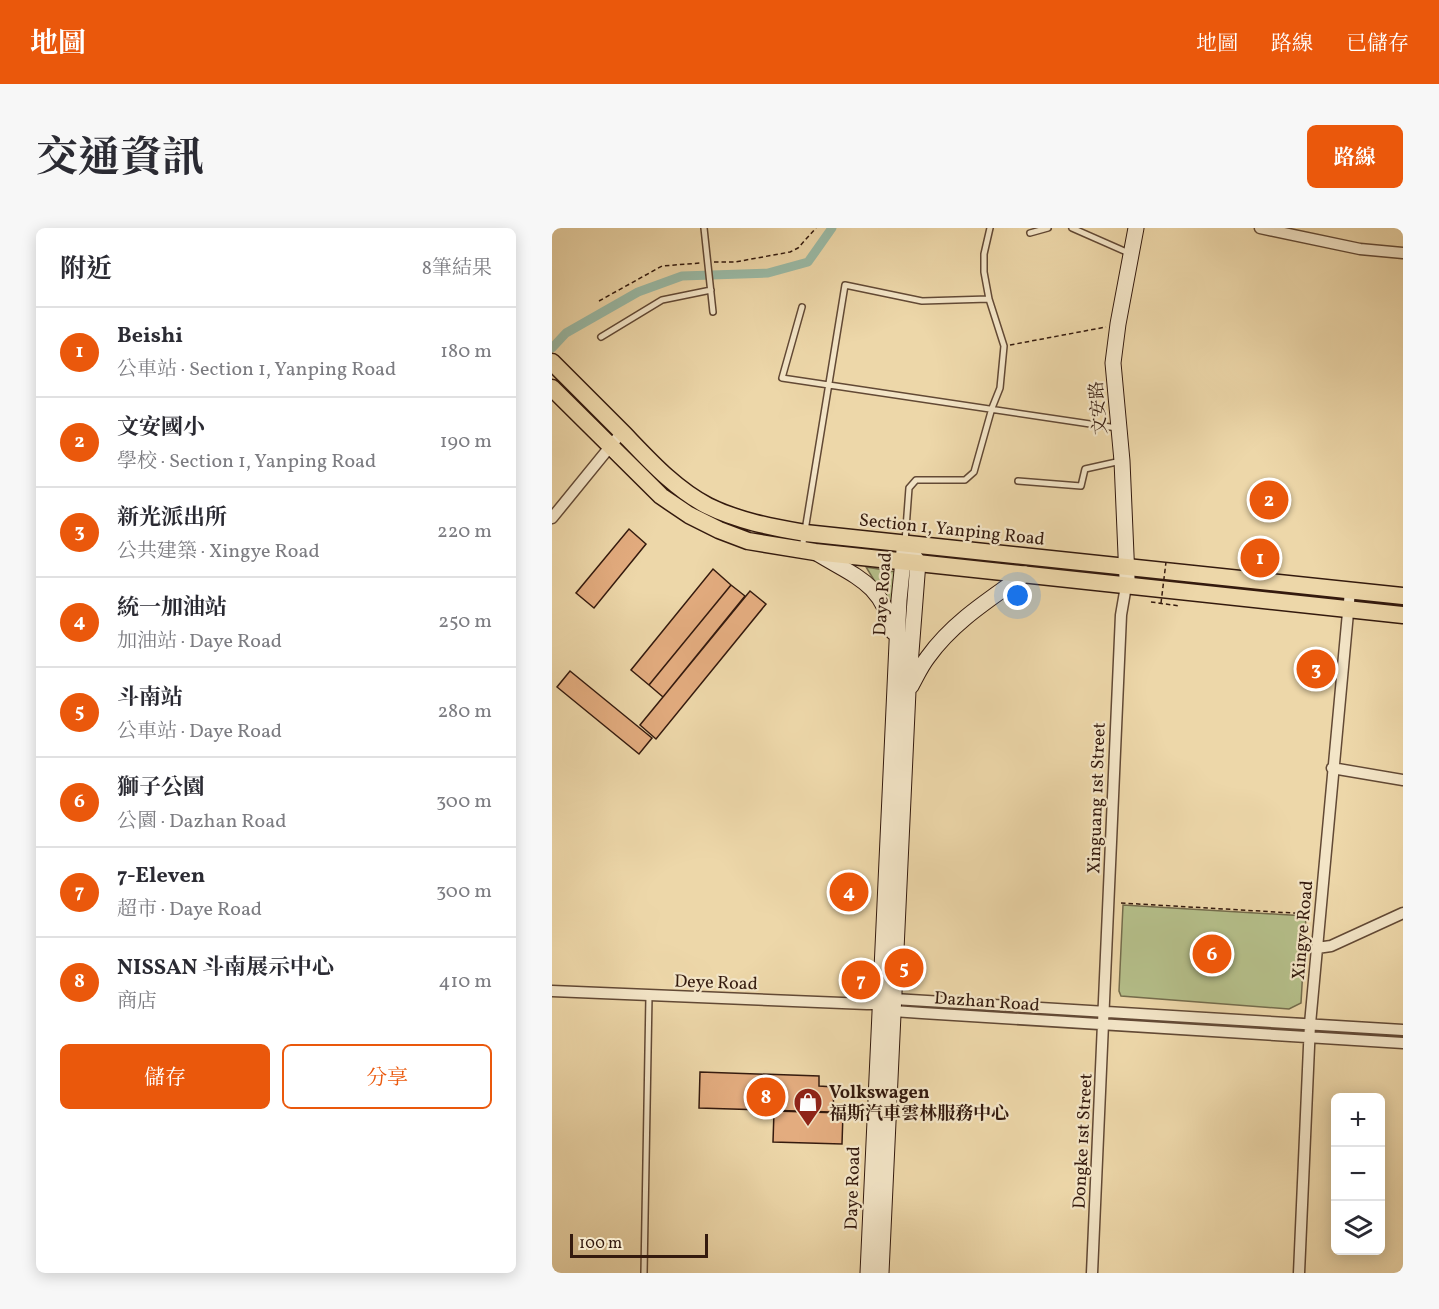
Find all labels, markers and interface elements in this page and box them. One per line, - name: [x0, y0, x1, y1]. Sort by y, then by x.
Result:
- text: 地圖: [30, 25, 86, 64]
- text: 地圖: [1196, 30, 1238, 59]
- text: 路線: [1271, 30, 1313, 59]
- text: 已儲存: [1346, 30, 1409, 59]
- button: 路線: [1307, 125, 1403, 188]
- text: 交通資訊: [36, 131, 204, 190]
- text: 附近: [60, 252, 112, 288]
- text: 8筆結果: [422, 255, 492, 283]
- text: Beishi: [117, 321, 183, 352]
- text: 1: [75, 338, 84, 366]
- text: 180 m: [440, 338, 492, 366]
- text: 公車站 · Section 1, Yanping Road: [117, 356, 396, 384]
- street label: 文安路: [1085, 380, 1114, 436]
- text: 文安國小: [117, 413, 205, 444]
- text: 2: [74, 428, 85, 456]
- text: 190 m: [440, 428, 492, 456]
- text: 學校 · Section 1, Yanping Road: [117, 448, 376, 476]
- pin: 2: [1250, 478, 1288, 522]
- text: 新光派出所: [117, 503, 227, 534]
- street label: Section 1, Yanping Road: [858, 508, 1046, 553]
- text: 3: [74, 518, 85, 546]
- text: 220 m: [437, 518, 492, 546]
- pin: 1: [1240, 536, 1280, 580]
- text: 公共建築 · Xingye Road: [117, 538, 320, 566]
- street label: Daye Road: [868, 551, 899, 637]
- your location: [1003, 581, 1032, 610]
- text: 統一加油站: [117, 593, 227, 624]
- text: 4: [73, 608, 86, 636]
- text: 250 m: [438, 608, 492, 636]
- text: 加油站 · Daye Road: [117, 628, 282, 656]
- pin: 3: [1296, 646, 1335, 692]
- text: 斗南站: [117, 683, 183, 714]
- text: 5: [75, 698, 84, 726]
- text: 280 m: [437, 698, 492, 726]
- text: 公車站 · Daye Road: [117, 718, 282, 746]
- street label: Xinguang 1st Street: [1082, 722, 1113, 874]
- text: 獅子公園: [117, 773, 205, 804]
- text: 6: [74, 788, 85, 816]
- text: 300 m: [436, 788, 492, 816]
- text: 公園 · Dazhan Road: [117, 808, 286, 836]
- text: 7-Eleven: [117, 861, 205, 892]
- pin: 4: [830, 870, 868, 914]
- text: 7: [75, 878, 84, 906]
- text: 300 m: [436, 878, 492, 906]
- street label: Xingye Road: [1287, 879, 1320, 981]
- text: 超市 · Daye Road: [117, 896, 262, 924]
- pin: 6: [1192, 932, 1232, 976]
- pin: 5: [884, 946, 924, 990]
- text: NISSAN 斗南展示中心: [117, 953, 334, 984]
- pin: 7: [842, 958, 880, 1002]
- text: 8: [74, 968, 85, 996]
- text: 410 m: [439, 968, 492, 996]
- street label: Deye Road: [674, 970, 758, 997]
- street label: Dazhan Road: [933, 986, 1041, 1019]
- text: 商店: [117, 988, 157, 1016]
- button: 儲存: [60, 1044, 270, 1109]
- button: 分享: [282, 1044, 492, 1109]
- street label: Dongke 1st Street: [1067, 1072, 1100, 1210]
- pin: 8: [746, 1074, 786, 1120]
- place label: Volkswagen 福斯汽車雲林服務中心: [829, 1081, 1009, 1127]
- shop icon: Volkswagen 福斯汽車雲林服務中心: [792, 1086, 824, 1128]
- map controls: [1331, 1093, 1385, 1255]
- button: +: [1331, 1093, 1385, 1147]
- street label: Daye Road: [840, 1146, 867, 1230]
- button: −: [1331, 1147, 1385, 1201]
- button: layers: [1331, 1201, 1385, 1255]
- scale bar: [570, 1231, 708, 1258]
- text: 100 m: [579, 1233, 622, 1255]

